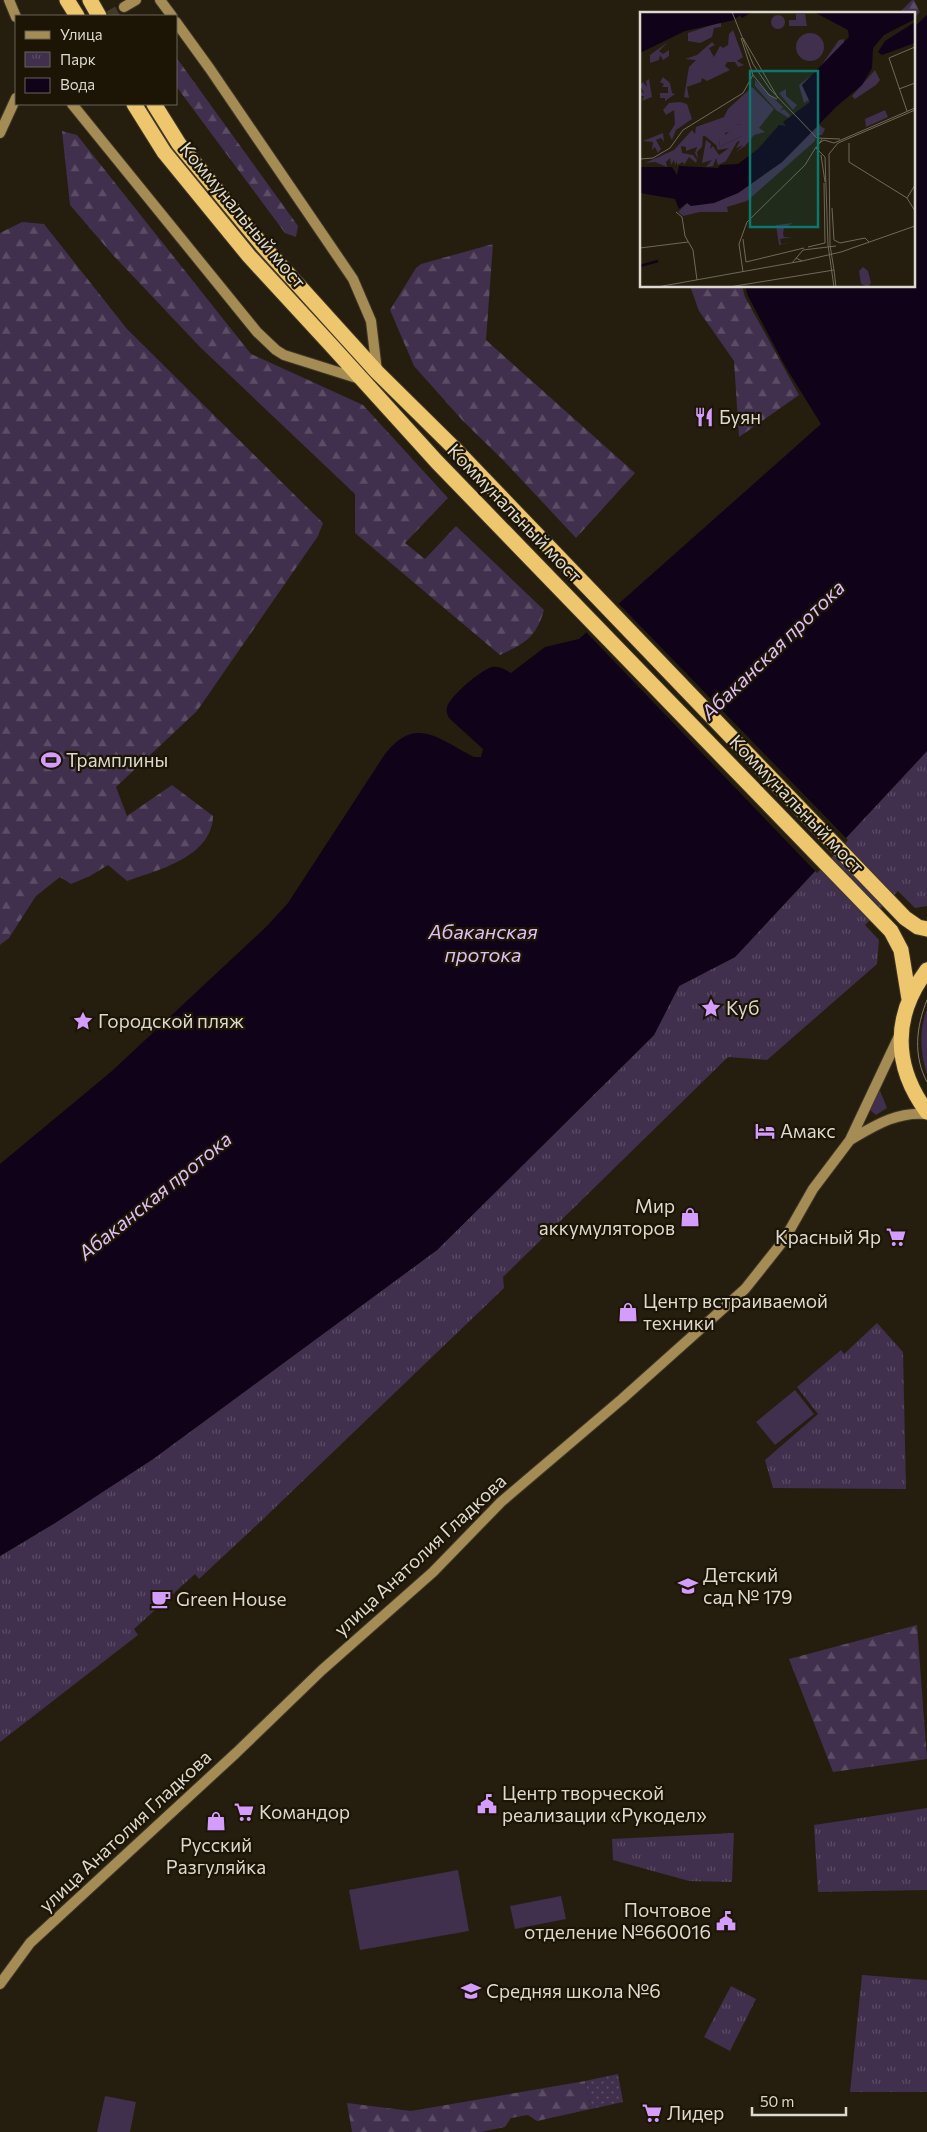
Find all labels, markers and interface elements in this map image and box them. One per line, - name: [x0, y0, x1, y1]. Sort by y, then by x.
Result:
- inset map: [640, 12, 914, 288]
- legend: [15, 15, 178, 105]
- text: Улица: [60, 25, 102, 43]
- text: Парк: [60, 50, 96, 68]
- text: Вода: [60, 75, 95, 93]
- street label: Коммунальный мост: [175, 137, 311, 293]
- place label: Буян: [719, 405, 761, 428]
- restaurant icon: Буян: [693, 406, 715, 428]
- street label: Коммунальный мост: [443, 439, 588, 587]
- water label: Абаканская протока: [695, 575, 849, 725]
- street label: Коммунальный мост: [725, 730, 870, 878]
- place label: Трамплины: [66, 748, 168, 771]
- sports icon: Трамплины: [40, 749, 62, 771]
- water label: Абаканская протока: [427, 919, 538, 966]
- place label: Куб: [726, 996, 759, 1019]
- place icon: Куб: [700, 997, 722, 1019]
- place label: Городской пляж: [98, 1009, 244, 1032]
- place icon: Городской пляж: [72, 1010, 94, 1032]
- place label: Амакс: [780, 1119, 836, 1142]
- hotel icon: Амакс: [754, 1120, 776, 1142]
- water label: Абаканская протока: [72, 1126, 236, 1265]
- place label: Мир аккумуляторов: [539, 1194, 675, 1239]
- shop icon: Мир аккумуляторов: [679, 1206, 701, 1228]
- place label: Красный Яр: [775, 1225, 881, 1248]
- supermarket icon: Красный Яр: [885, 1226, 907, 1248]
- place label: Центр встраиваемой техники: [643, 1289, 828, 1334]
- shop icon: Центр встраиваемой техники: [617, 1301, 639, 1323]
- street label: улица Анатолия Гладкова: [329, 1469, 510, 1640]
- place label: Детский сад № 179: [703, 1563, 793, 1608]
- school or university icon: Детский сад № 179: [677, 1575, 699, 1597]
- place label: Green House: [176, 1587, 287, 1610]
- cafe icon: Green House: [150, 1588, 172, 1610]
- street label: улица Анатолия Гладкова: [34, 1745, 215, 1916]
- place label: Центр творческой реализации «Рукодел»: [502, 1781, 707, 1826]
- public building icon: Центр творческой реализации «Рукодел»: [476, 1793, 498, 1815]
- place label: Командор: [259, 1800, 350, 1823]
- supermarket icon: Командор: [233, 1801, 255, 1823]
- shop icon: Русский Разгуляйка: [205, 1810, 227, 1832]
- place label: Русский Разгуляйка: [166, 1833, 266, 1878]
- place label: Почтовое отделение №660016: [524, 1898, 711, 1943]
- public building icon: Почтовое отделение №660016: [715, 1910, 737, 1932]
- place label: Средняя школа №6: [486, 1979, 661, 2002]
- school or university icon: Средняя школа №6: [460, 1980, 482, 2002]
- scale bar: [752, 2084, 846, 2116]
- text: 50 m: [760, 2092, 794, 2110]
- place label: Лидер: [667, 2101, 724, 2124]
- supermarket icon: Лидер: [641, 2102, 663, 2124]

